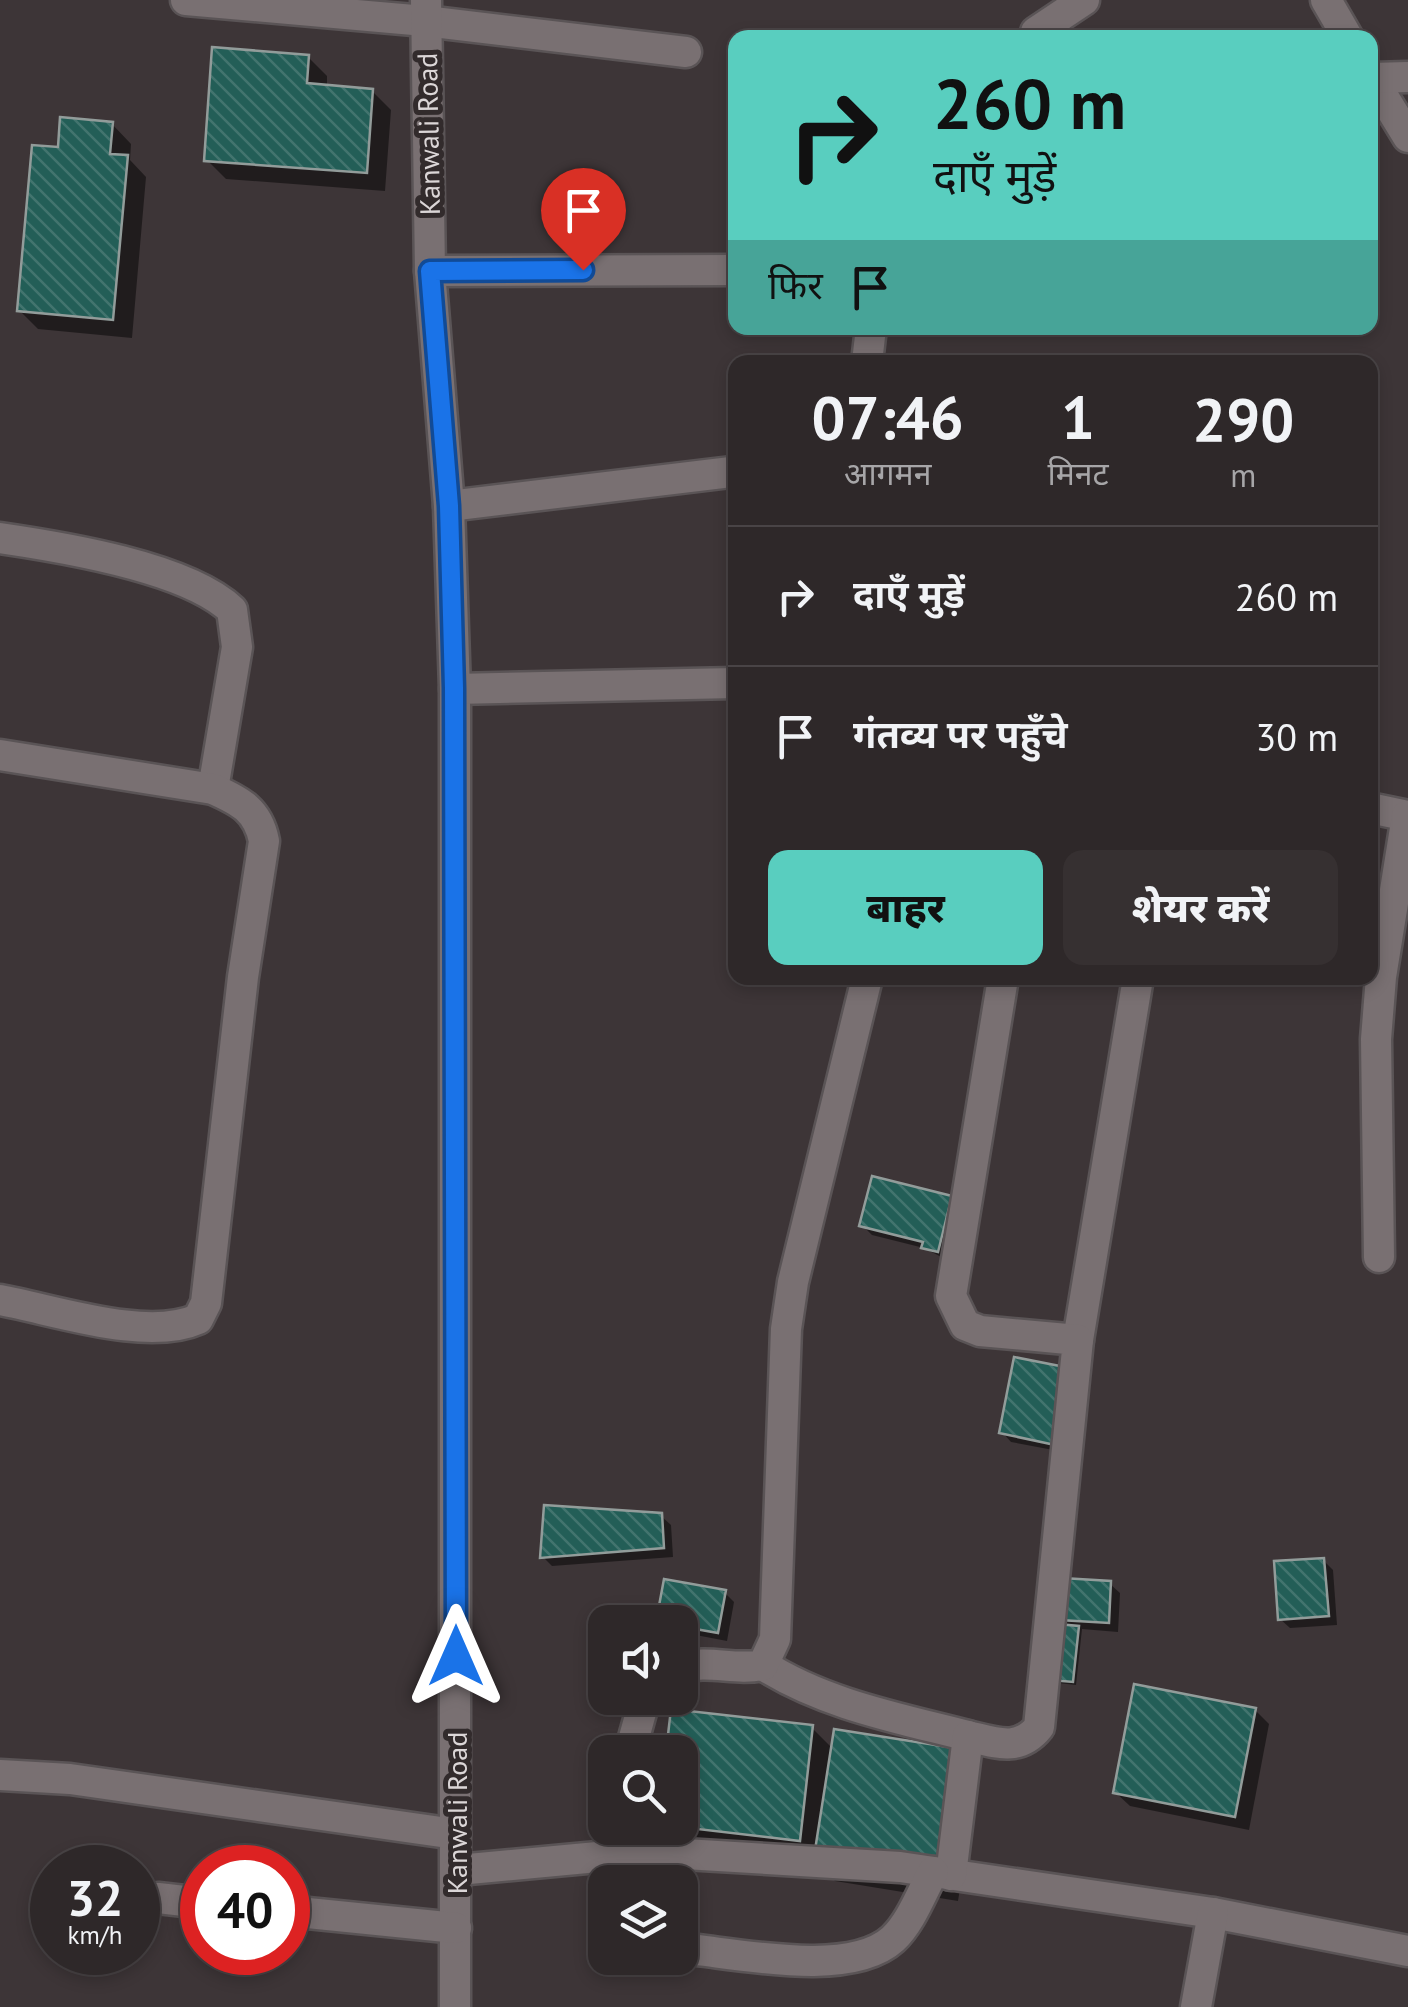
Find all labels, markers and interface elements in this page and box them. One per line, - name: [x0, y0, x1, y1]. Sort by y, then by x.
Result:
- street label: Kanwali Road: [408, 52, 448, 216]
- text: 260 m: [933, 58, 1126, 148]
- icon: right: [768, 70, 898, 200]
- text: दाएँ मुड़ें: [933, 146, 1056, 204]
- pin: [541, 168, 626, 271]
- icon: arrive: [556, 183, 611, 238]
- text: फिर: [768, 260, 823, 309]
- icon: arrive: [843, 260, 898, 315]
- text: 07:46: [812, 378, 964, 456]
- text: 1: [1061, 378, 1095, 456]
- text: 290: [1192, 380, 1294, 458]
- text: आगमन: [844, 452, 932, 494]
- text: मिनट: [1047, 452, 1109, 494]
- text: m: [1230, 454, 1256, 496]
- icon: right: [768, 569, 823, 624]
- text: दाएँ मुड़ें: [853, 569, 965, 618]
- text: 260 m: [1235, 572, 1338, 621]
- icon: arrive: [768, 709, 823, 764]
- text: गंतव्य पर पहुँचे: [853, 709, 1068, 758]
- text: 30 m: [1256, 712, 1338, 761]
- button: बाहर: [768, 850, 1043, 965]
- button: शेयर करें: [1063, 850, 1338, 965]
- position arrow: [404, 1604, 508, 1708]
- map controls: [588, 1605, 698, 1975]
- button: sound: [588, 1605, 698, 1715]
- street label: Kanwali Road: [438, 1732, 475, 1894]
- button: search: [588, 1735, 698, 1845]
- speed limit sign: 40: [180, 1845, 310, 1975]
- text: 32: [67, 1865, 123, 1930]
- button: layers: [588, 1865, 698, 1975]
- text: km/h: [68, 1919, 122, 1951]

